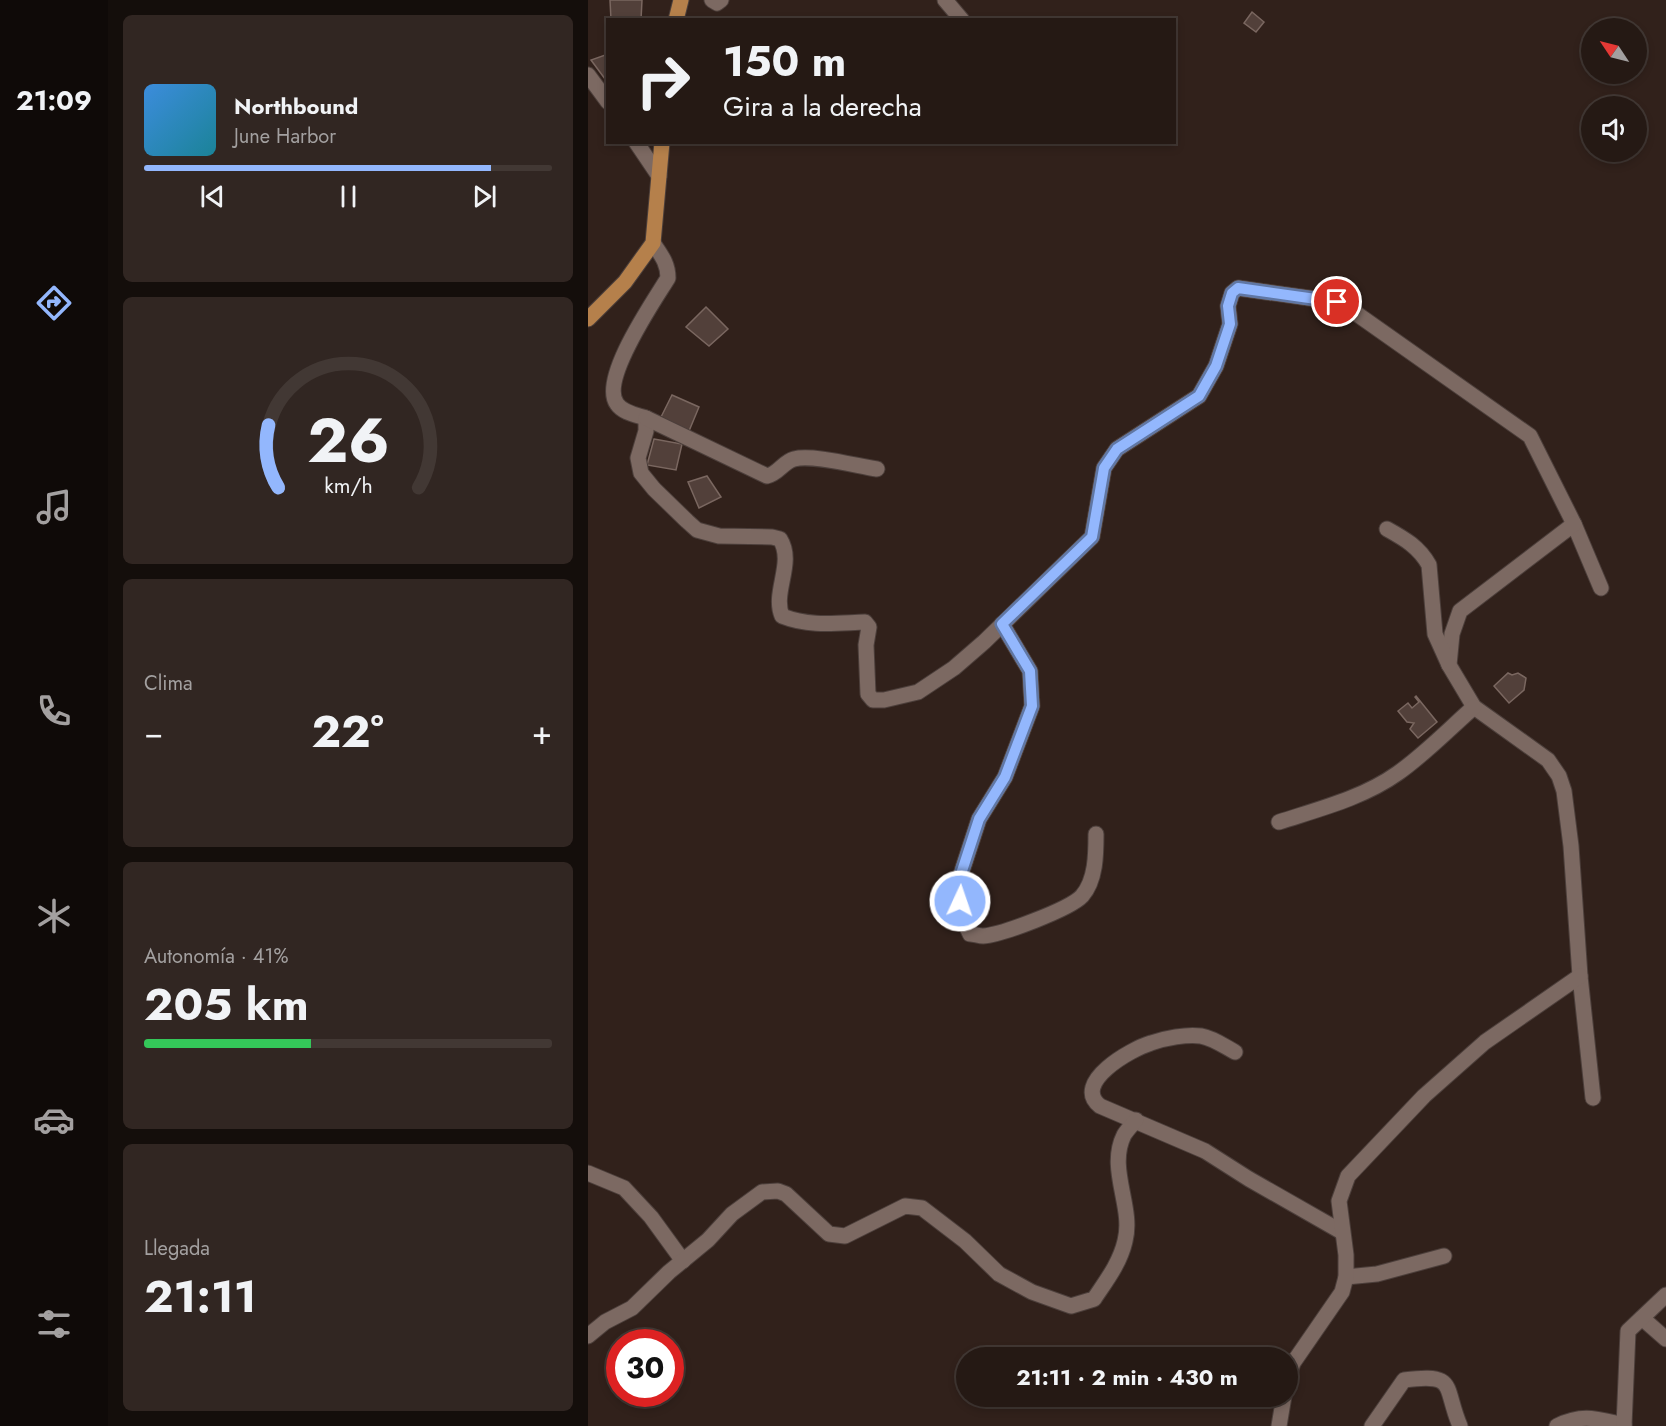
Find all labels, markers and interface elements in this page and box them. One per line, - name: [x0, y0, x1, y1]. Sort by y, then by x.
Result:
- north arrow: [1581, 18, 1647, 84]
- map controls: [1581, 18, 1647, 162]
- text: 150 m: [723, 31, 846, 92]
- icon: right: [624, 42, 702, 120]
- text: 21:09: [16, 81, 92, 120]
- text: Gira a la derecha: [723, 87, 922, 126]
- text: Northbound: [234, 90, 358, 122]
- button: sound: [1581, 96, 1647, 162]
- text: June Harbor: [234, 122, 336, 151]
- icon: previous: [196, 180, 229, 213]
- icon: pause: [332, 180, 365, 213]
- icon: next: [468, 180, 501, 213]
- pin: [1311, 276, 1362, 327]
- icon: directions: [33, 282, 75, 324]
- icon: arrive: [1320, 285, 1353, 318]
- text: 26: [307, 395, 389, 485]
- text: km/h: [324, 470, 372, 501]
- icon: music: [33, 486, 75, 528]
- text: Clima: [144, 669, 193, 698]
- icon: phone: [33, 690, 75, 732]
- text: 22°: [311, 699, 384, 764]
- text: −: [144, 709, 163, 756]
- text: +: [532, 709, 552, 756]
- position arrow: [928, 869, 992, 933]
- icon: climate: [33, 895, 75, 937]
- text: Autonomía · 41%: [144, 942, 289, 971]
- text: 205 km: [144, 972, 309, 1037]
- icon: car: [33, 1099, 75, 1141]
- text: Llegada: [144, 1234, 210, 1263]
- text: 21:11: [144, 1264, 257, 1329]
- icon: filters: [33, 1303, 75, 1345]
- speed limit sign: 30: [606, 1329, 684, 1407]
- text: 21:11 · 2 min · 430 m: [1016, 1361, 1238, 1393]

